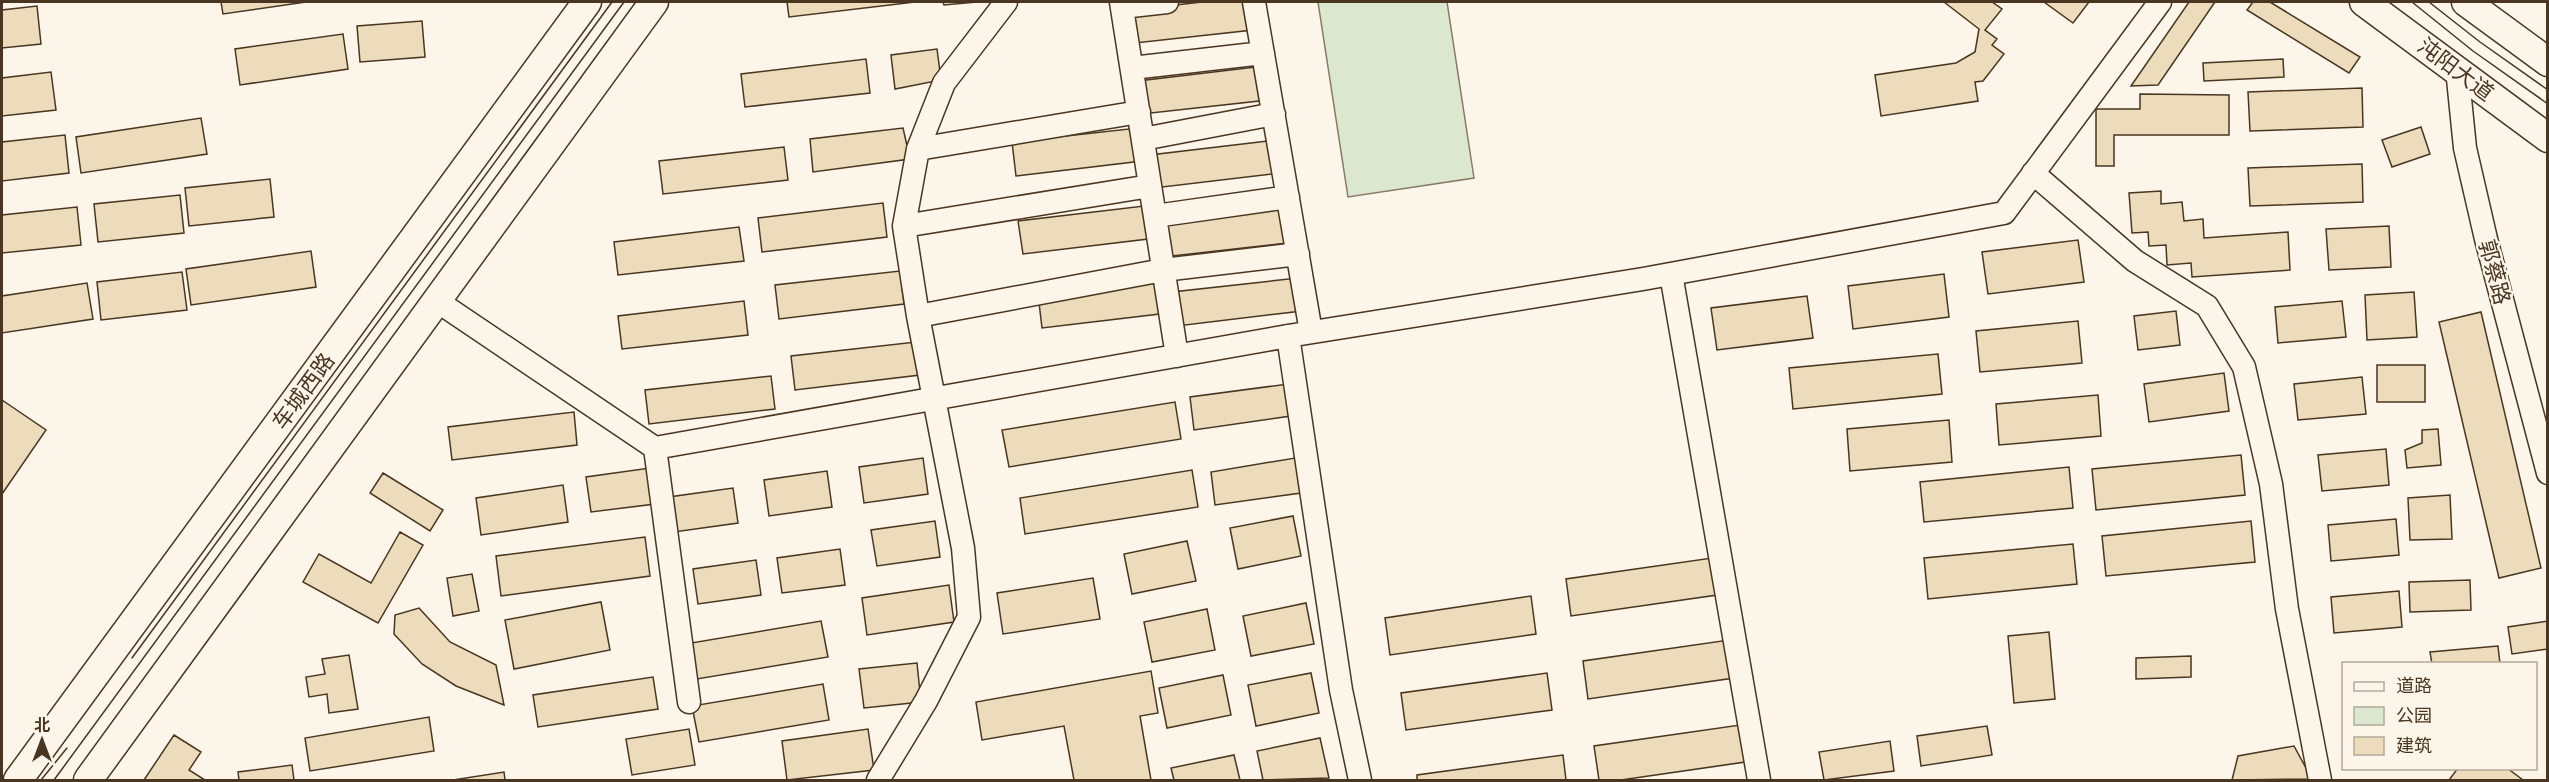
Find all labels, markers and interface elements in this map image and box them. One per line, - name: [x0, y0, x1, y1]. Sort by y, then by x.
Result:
- street label: 沌阳大道: [2413, 31, 2500, 106]
- street label: 郭蔡路: [2474, 236, 2517, 307]
- street label: 车城西路: [266, 347, 339, 434]
- legend: [2342, 662, 2537, 770]
- text: 道路: [2396, 674, 2432, 696]
- text: 公园: [2396, 704, 2432, 726]
- north arrow: [12, 710, 72, 770]
- text: 北: [34, 715, 50, 734]
- text: 建筑: [2396, 734, 2432, 756]

